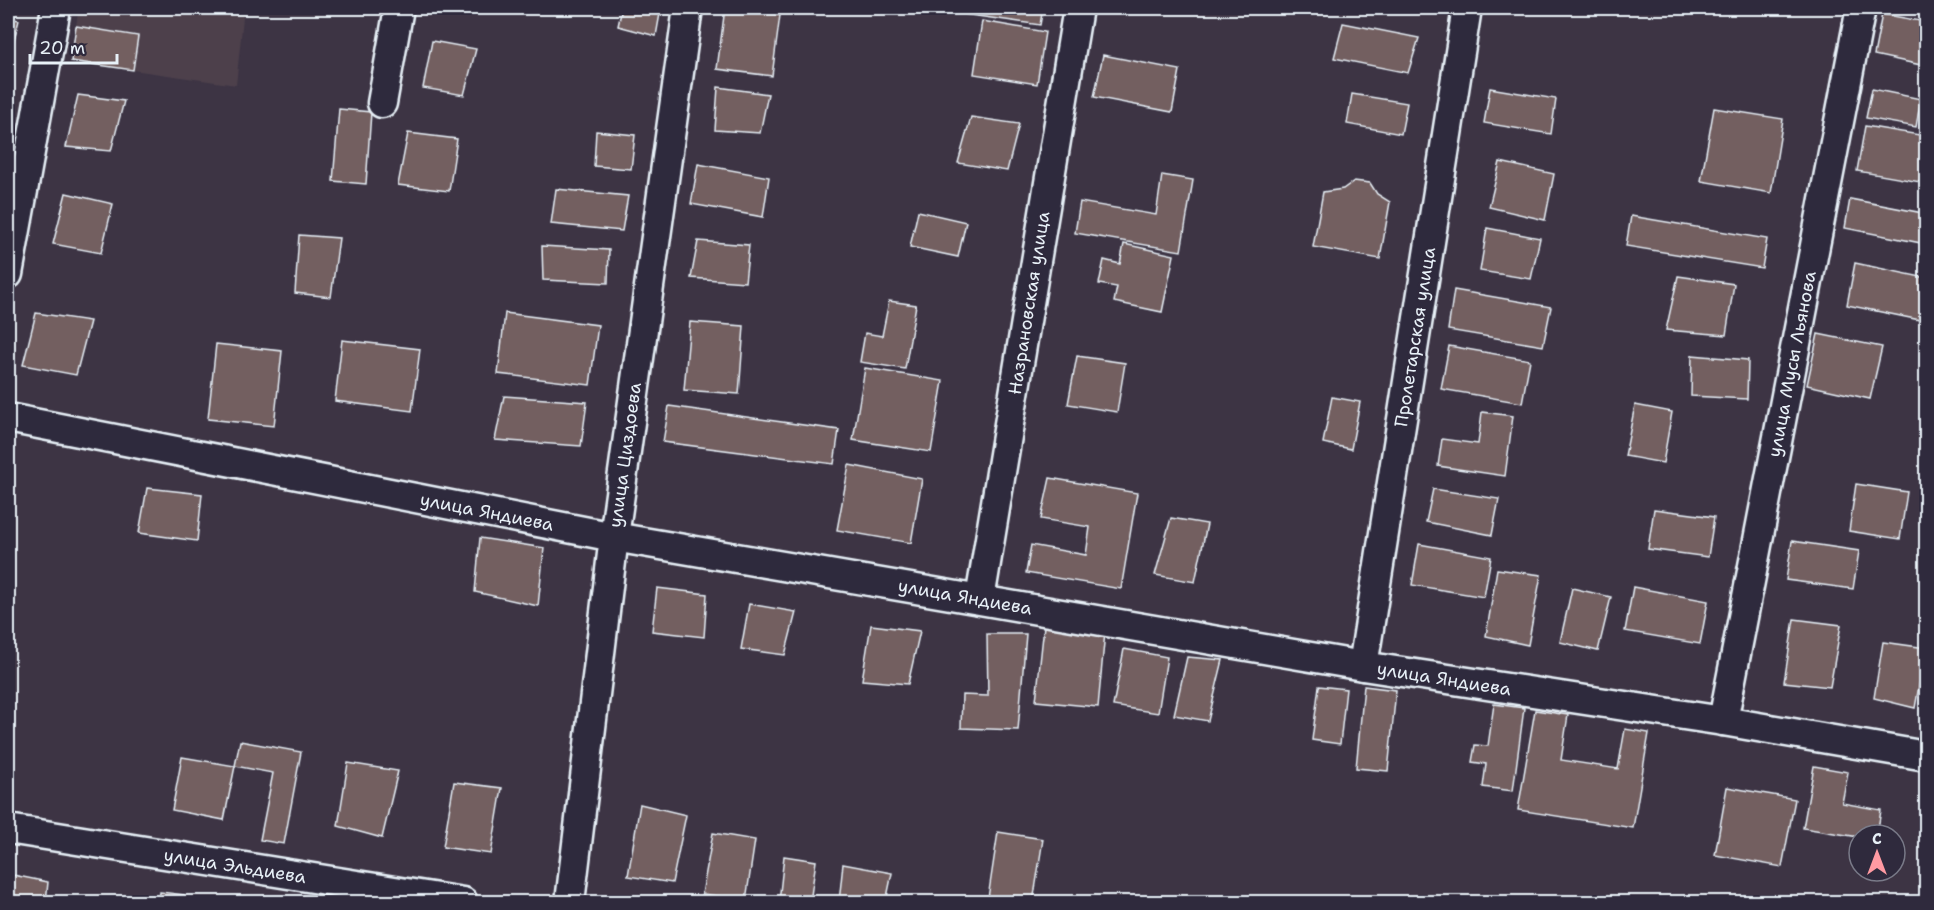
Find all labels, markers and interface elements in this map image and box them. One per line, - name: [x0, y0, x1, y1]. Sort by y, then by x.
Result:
- scale bar: [30, 27, 117, 65]
- text: 20 m: [39, 36, 85, 60]
- street label: Назрановская улица: [1003, 210, 1055, 396]
- street label: Пролетарская улица: [1389, 245, 1441, 429]
- street label: улица Мусы Льянова: [1762, 269, 1822, 459]
- street label: улица Циздоева: [603, 381, 647, 529]
- street label: улица Яндиева: [418, 487, 556, 537]
- street label: улица Яндиева: [896, 573, 1034, 621]
- street label: улица Яндиева: [1375, 657, 1513, 701]
- north arrow: [1847, 823, 1907, 883]
- text: С: [1872, 828, 1882, 849]
- street label: улица Эльдиева: [162, 843, 308, 889]

